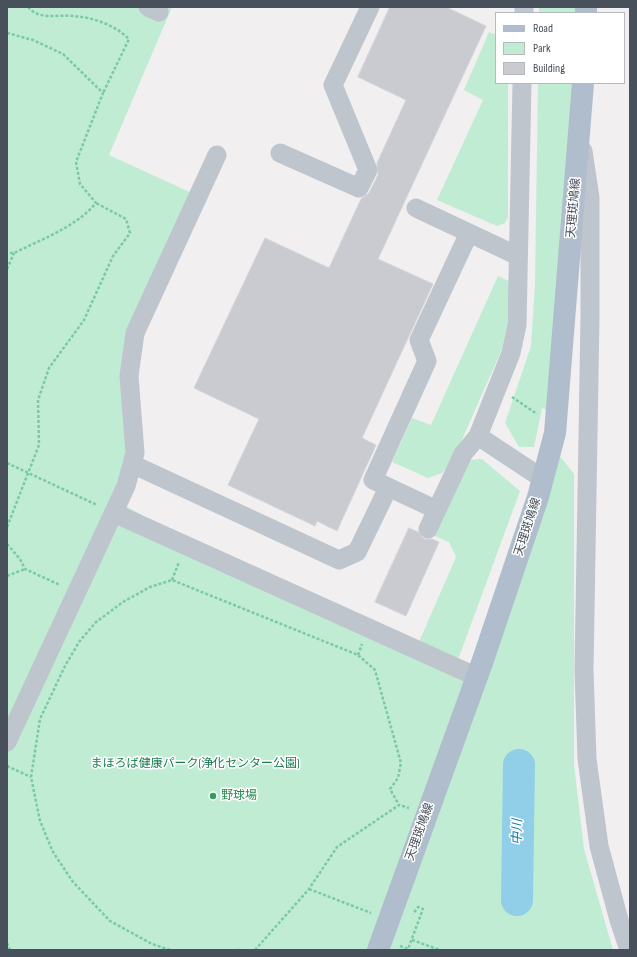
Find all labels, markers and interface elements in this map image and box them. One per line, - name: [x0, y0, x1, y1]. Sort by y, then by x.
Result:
- legend: [495, 12, 625, 84]
- text: Road: [533, 21, 553, 36]
- text: Park: [533, 41, 551, 56]
- text: Building: [533, 61, 565, 76]
- street label: 天理斑鳩線: [564, 177, 584, 239]
- street label: 天理斑鳩線: [512, 496, 544, 558]
- park label: まほろば健康パーク(浄化センター公園): [90, 757, 300, 771]
- place label: 野球場: [221, 789, 257, 803]
- marker: 野球場: [208, 791, 218, 801]
- street label: 天理斑鳩線: [403, 801, 437, 863]
- water label: 中川: [510, 819, 526, 845]

